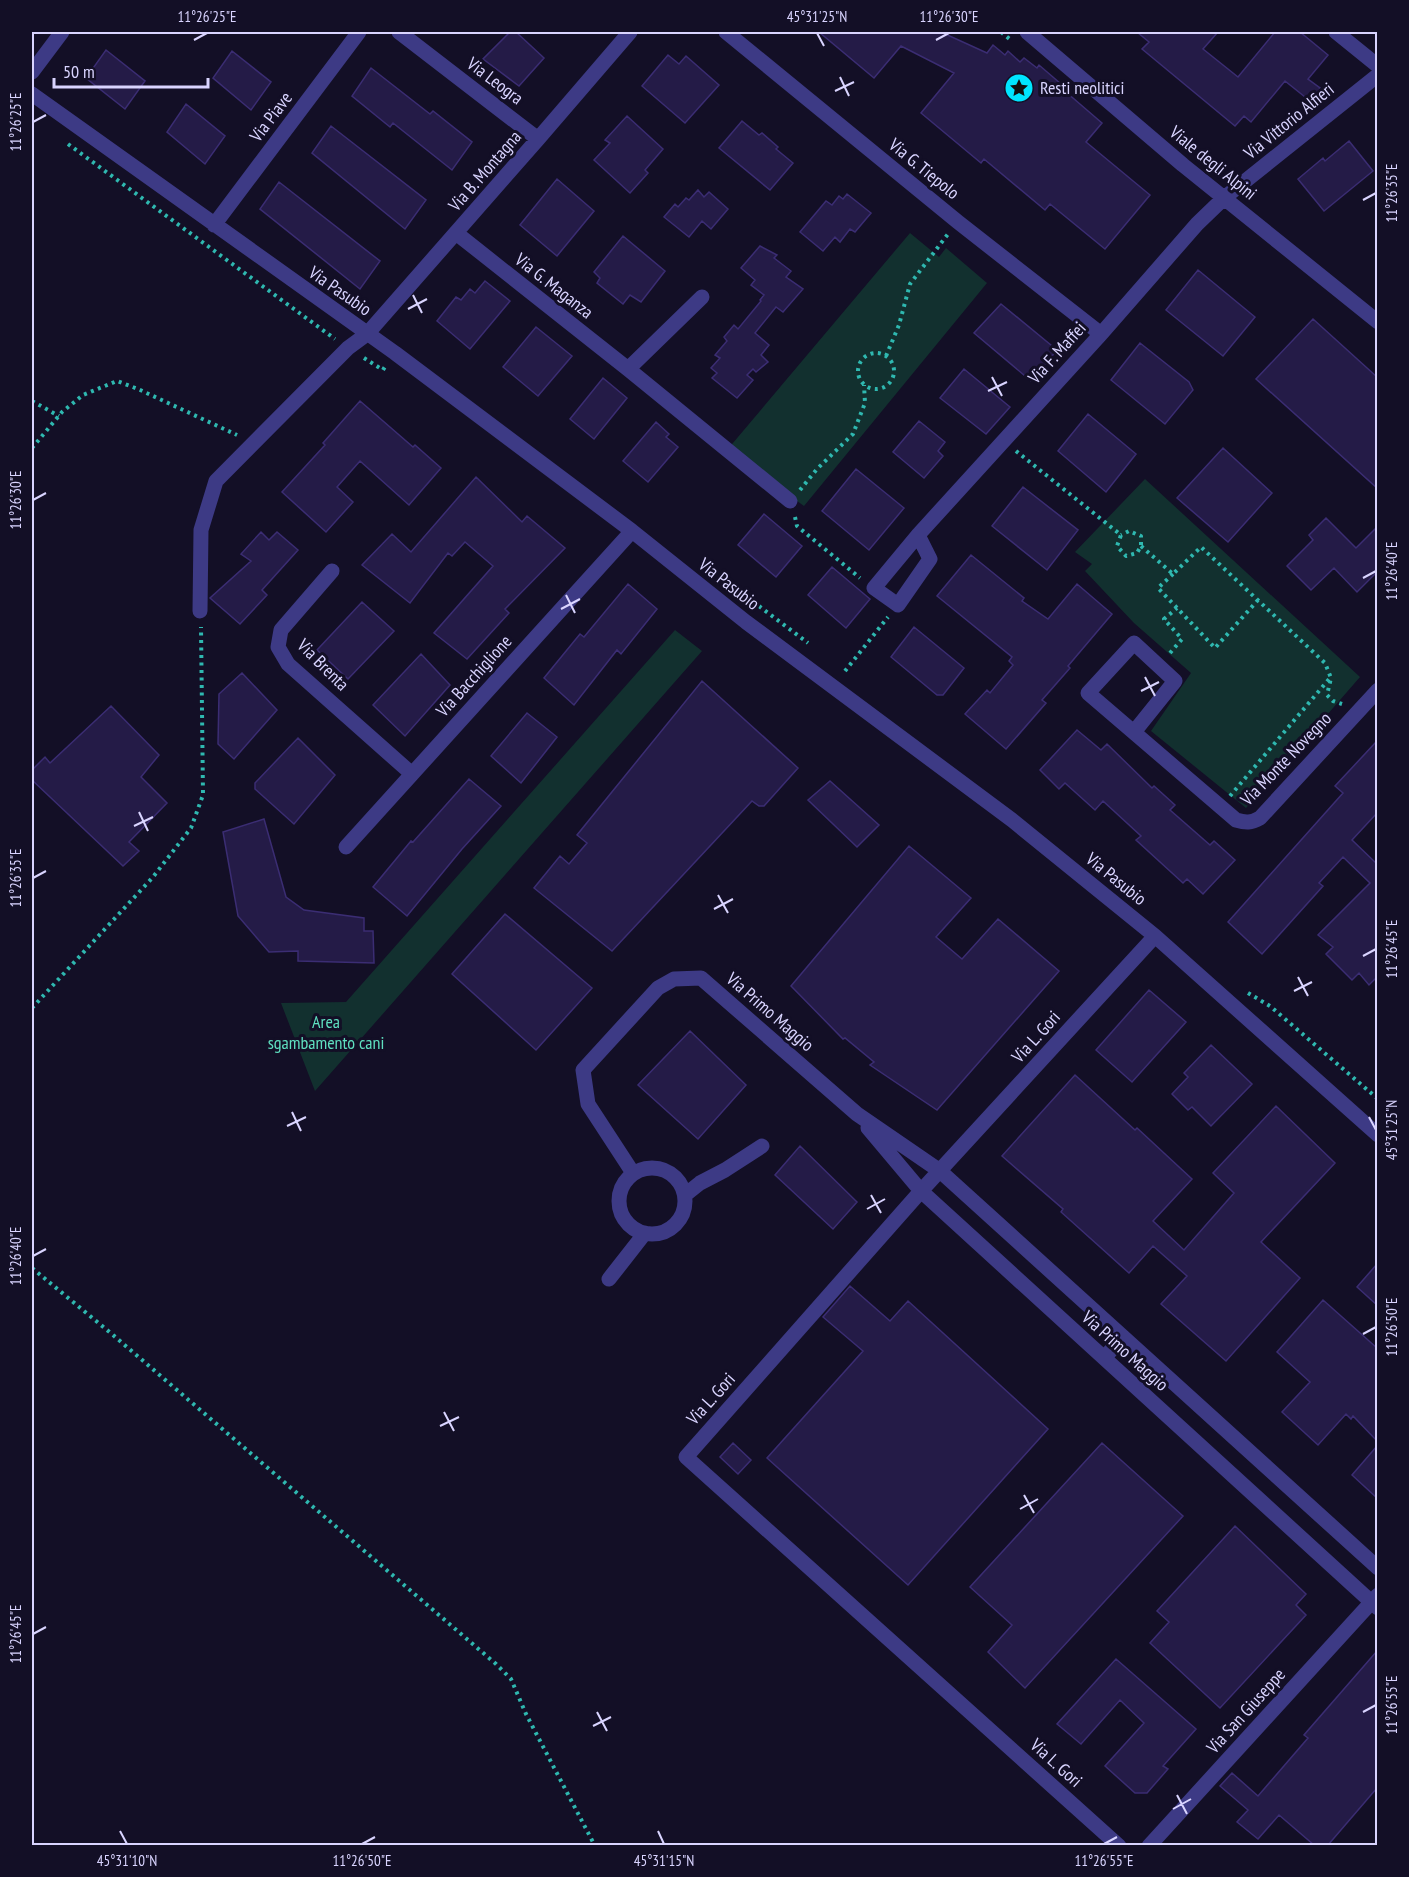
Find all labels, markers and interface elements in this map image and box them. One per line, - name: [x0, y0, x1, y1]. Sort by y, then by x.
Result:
- text: 11°26'25"E: [177, 7, 237, 26]
- text: 45°31'25"N: [787, 7, 847, 26]
- text: 11°26'30"E: [919, 7, 979, 26]
- scale bar: [54, 51, 208, 89]
- street label: Via Leogra: [462, 51, 528, 109]
- text: 50 m: [63, 60, 95, 83]
- place icon: Resti neolitici: [1003, 72, 1035, 104]
- place label: Resti neolitici: [1040, 76, 1124, 99]
- street label: Via Vittorio Alfieri: [1238, 77, 1338, 165]
- street label: Via Piave: [244, 87, 297, 147]
- text: 11°26'25"E: [6, 92, 25, 152]
- street label: Viale degli Alpini: [1164, 120, 1262, 205]
- street label: Via B. Montagna: [443, 125, 526, 217]
- street label: Via G. Tiepolo: [883, 132, 965, 204]
- text: 11°26'35"E: [1382, 163, 1401, 223]
- street label: Via G. Maganza: [510, 247, 598, 323]
- street label: Via Pasubio: [304, 260, 376, 321]
- street label: Via F. Maffei: [1022, 317, 1090, 389]
- text: 11°26'30"E: [6, 470, 25, 530]
- text: 11°26'40"E: [1382, 541, 1401, 601]
- street label: Via Pasubio: [693, 552, 765, 615]
- street label: Via Bacchiglione: [430, 630, 516, 722]
- street label: Via Brenta: [292, 633, 354, 695]
- street label: Via Monte Novegno: [1234, 707, 1336, 811]
- street label: Via Pasubio: [1081, 847, 1151, 910]
- text: 11°26'35"E: [6, 848, 25, 908]
- text: 11°26'45"E: [1382, 919, 1401, 979]
- street label: Via Primo Maggio: [721, 967, 819, 1056]
- street label: Via L. Gori: [1006, 1006, 1065, 1068]
- park label: Area sgambamento cani: [268, 1010, 384, 1054]
- text: 45°31'25"N: [1382, 1100, 1401, 1160]
- text: 11°26'40"E: [6, 1226, 25, 1286]
- text: 11°26'50"E: [1382, 1297, 1401, 1357]
- street label: Via Primo Maggio: [1076, 1305, 1174, 1396]
- street label: Via L. Gori: [681, 1368, 740, 1430]
- text: 11°26'45"E: [6, 1604, 25, 1664]
- street label: Via San Giuseppe: [1201, 1663, 1290, 1759]
- text: 11°26'55"E: [1382, 1675, 1401, 1735]
- street label: Via L. Gori: [1025, 1733, 1087, 1792]
- text: 45°31'10"N: [97, 1851, 157, 1870]
- text: 11°26'50"E: [332, 1851, 392, 1870]
- text: 45°31'15"N: [634, 1851, 694, 1870]
- text: 11°26'55"E: [1074, 1851, 1134, 1870]

